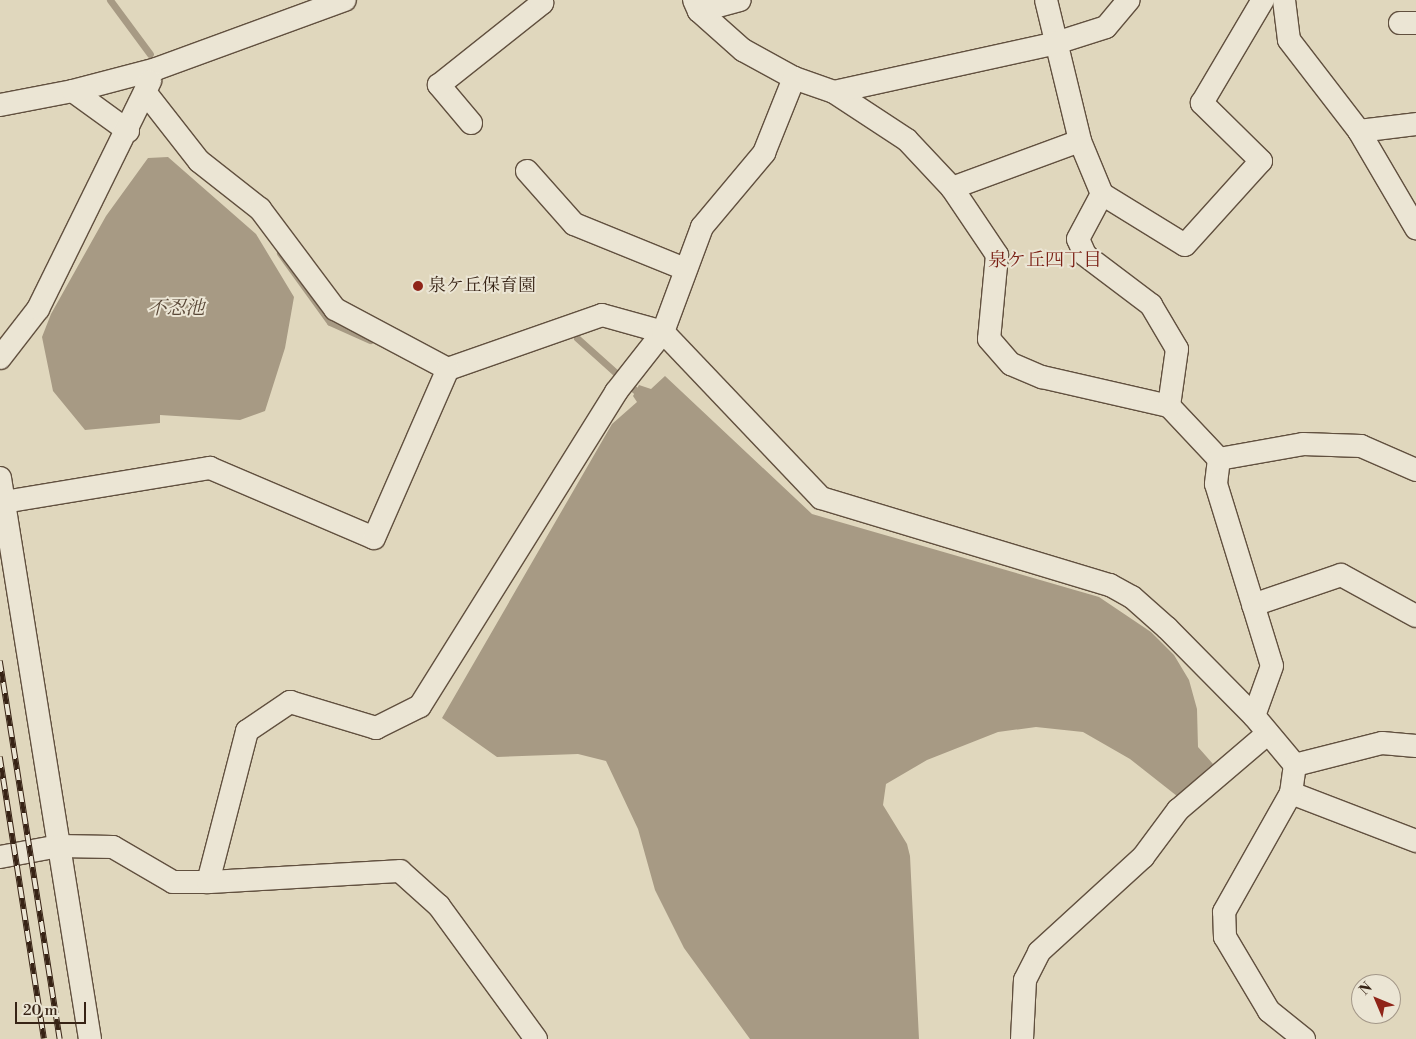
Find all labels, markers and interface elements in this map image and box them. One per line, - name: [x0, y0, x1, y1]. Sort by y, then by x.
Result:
- district label: 泉ケ丘四丁目: [988, 250, 1102, 272]
- place label: 泉ケ丘保育園: [428, 275, 536, 297]
- marker: 泉ケ丘保育園: [412, 280, 424, 292]
- water label: 不忍池: [148, 298, 204, 320]
- north arrow: [1351, 974, 1401, 1024]
- text: N: [1356, 979, 1376, 999]
- scale bar: [18, 992, 89, 1024]
- text: 20 m: [23, 1001, 58, 1020]

